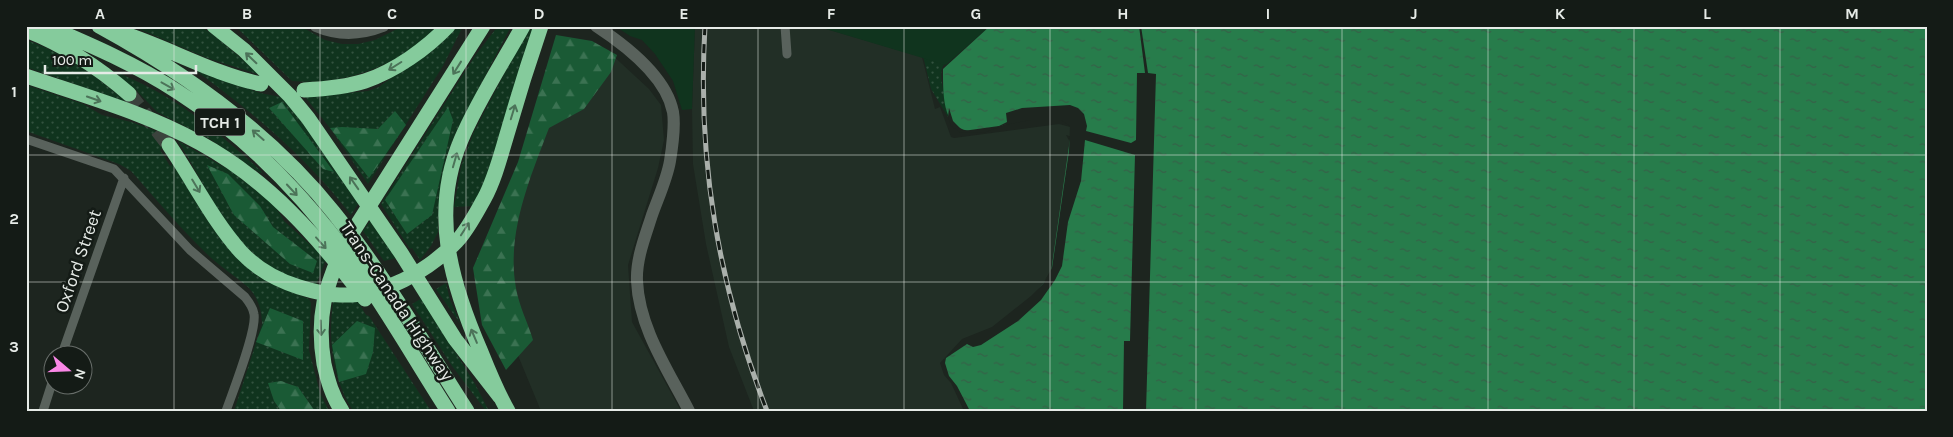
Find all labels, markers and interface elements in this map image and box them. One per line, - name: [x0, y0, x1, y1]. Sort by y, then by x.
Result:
- text: A: [95, 4, 105, 23]
- text: B: [242, 4, 252, 23]
- text: C: [387, 4, 397, 23]
- text: D: [534, 4, 545, 23]
- text: E: [679, 4, 689, 23]
- text: F: [827, 4, 836, 23]
- text: G: [971, 4, 981, 23]
- text: H: [1117, 4, 1129, 23]
- text: I: [1266, 4, 1270, 23]
- text: J: [1410, 4, 1418, 23]
- text: K: [1555, 4, 1566, 23]
- text: L: [1703, 4, 1711, 23]
- text: M: [1845, 4, 1859, 23]
- scale bar: [45, 42, 196, 74]
- text: 100 m: [52, 51, 92, 69]
- one-way arrow: [245, 52, 258, 64]
- one-way arrow: [452, 60, 462, 74]
- one-way arrow: [389, 62, 403, 72]
- text: 1: [11, 82, 17, 101]
- one-way arrow: [160, 82, 175, 91]
- one-way arrow: [85, 95, 101, 104]
- one-way arrow: [509, 105, 519, 121]
- road number: TCH 1: [195, 108, 245, 136]
- one-way arrow: [252, 129, 265, 141]
- one-way arrow: [450, 153, 460, 169]
- one-way arrow: [349, 176, 359, 190]
- one-way arrow: [192, 178, 202, 192]
- one-way arrow: [286, 184, 298, 196]
- street label: Oxford Street: [50, 206, 106, 315]
- text: 2: [9, 209, 19, 228]
- street label: Trans-Canada Highway: [336, 217, 459, 385]
- one-way arrow: [460, 222, 470, 236]
- one-way arrow: [315, 237, 326, 250]
- one-way arrow: [316, 320, 326, 336]
- one-way arrow: [468, 329, 478, 344]
- text: 3: [9, 337, 19, 356]
- north arrow: [42, 344, 92, 394]
- text: N: [70, 367, 89, 382]

